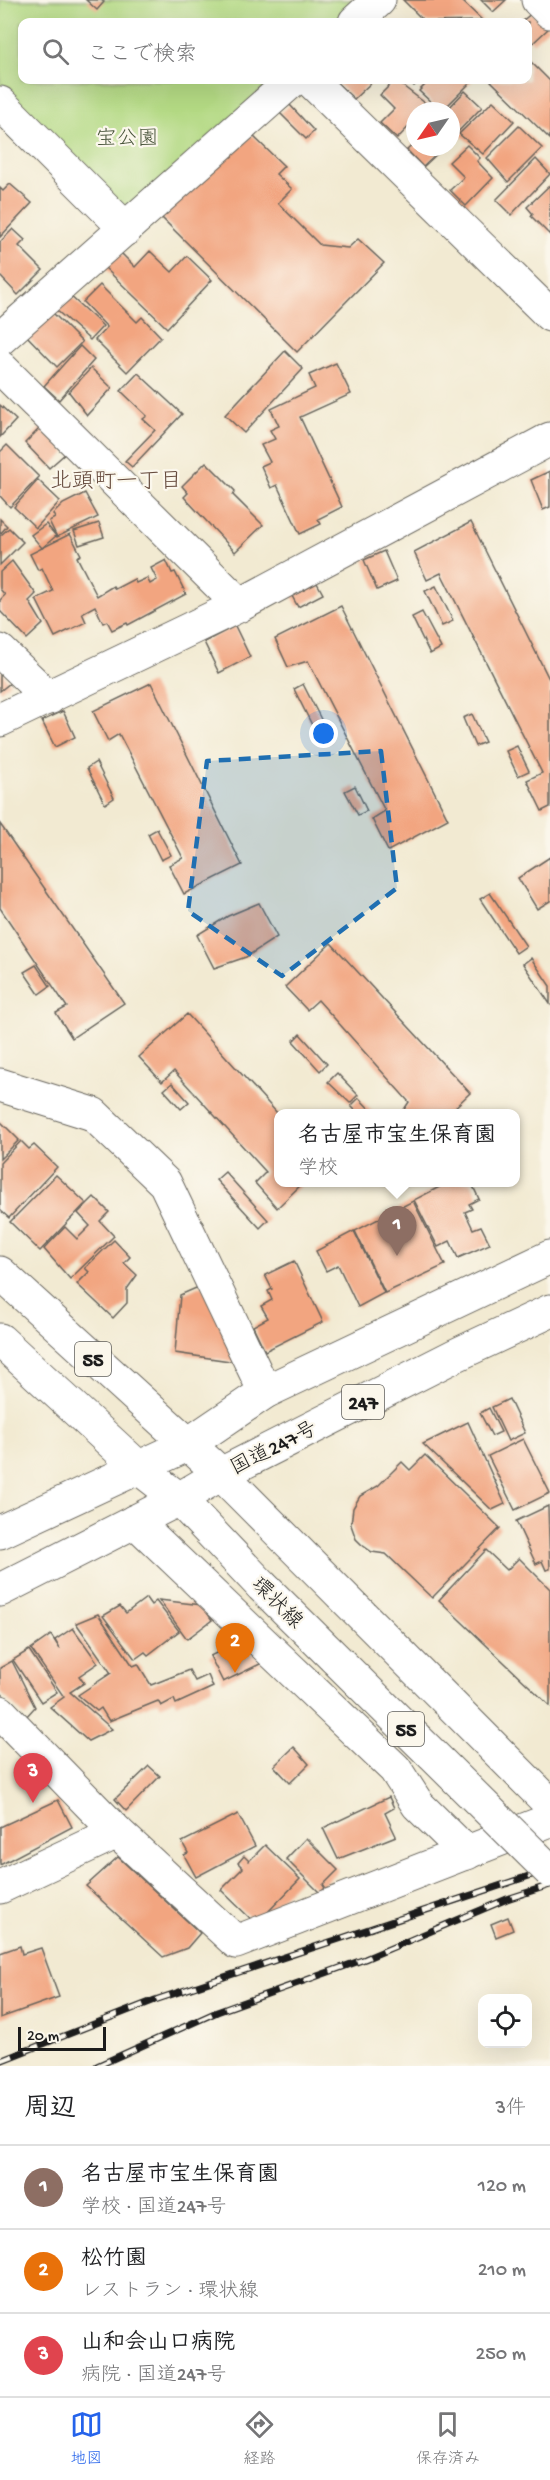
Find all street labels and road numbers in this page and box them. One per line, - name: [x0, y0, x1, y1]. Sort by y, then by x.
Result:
- road number: 55: [75, 1342, 111, 1376]
- road number: 247: [342, 1385, 384, 1419]
- street label: 国道247号: [227, 1417, 322, 1483]
- street label: 環状線: [244, 1573, 307, 1636]
- road number: 55: [388, 1712, 424, 1746]

